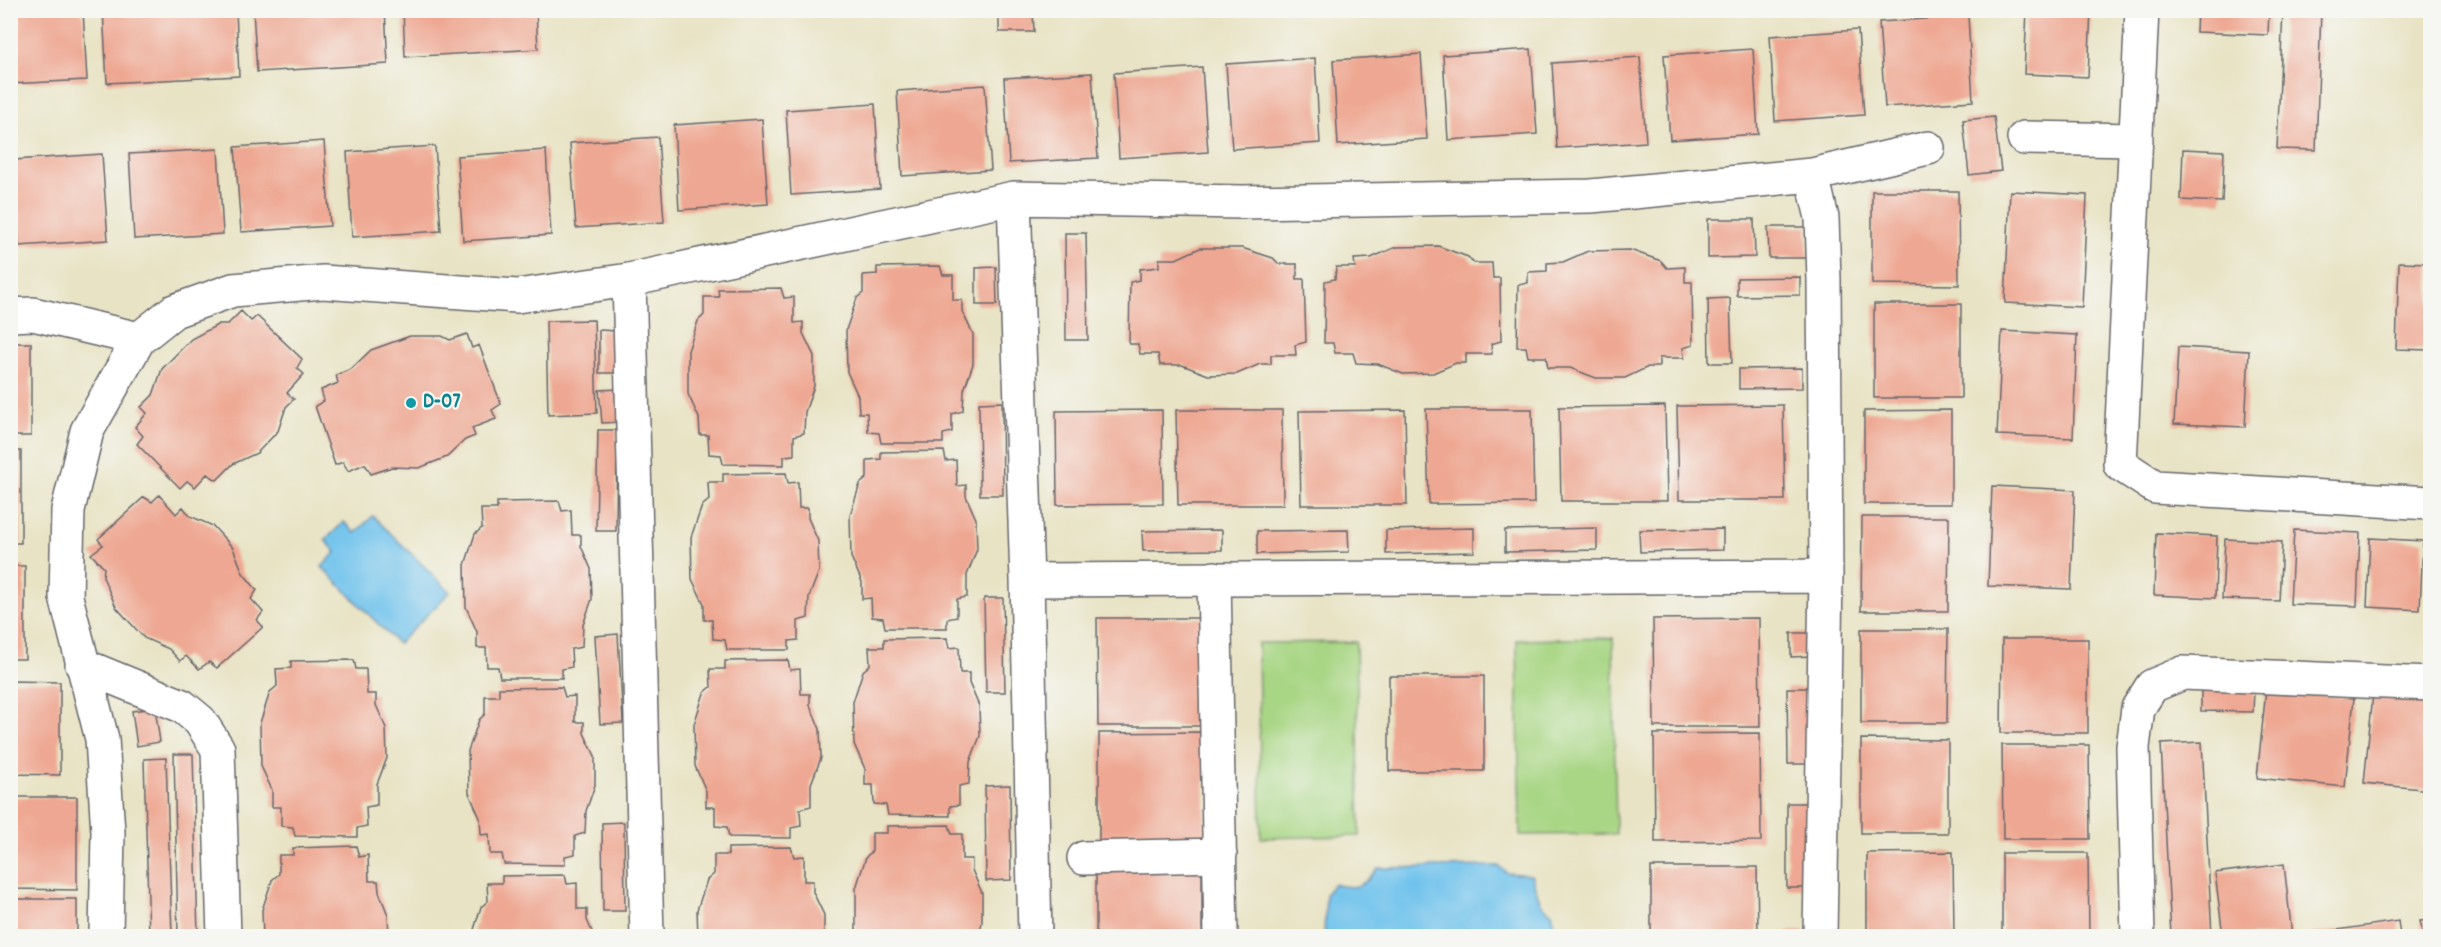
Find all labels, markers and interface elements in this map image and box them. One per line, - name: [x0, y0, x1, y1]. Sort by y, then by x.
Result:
- place label: D-07: [423, 388, 461, 418]
- marker: D-07: [404, 396, 418, 410]

